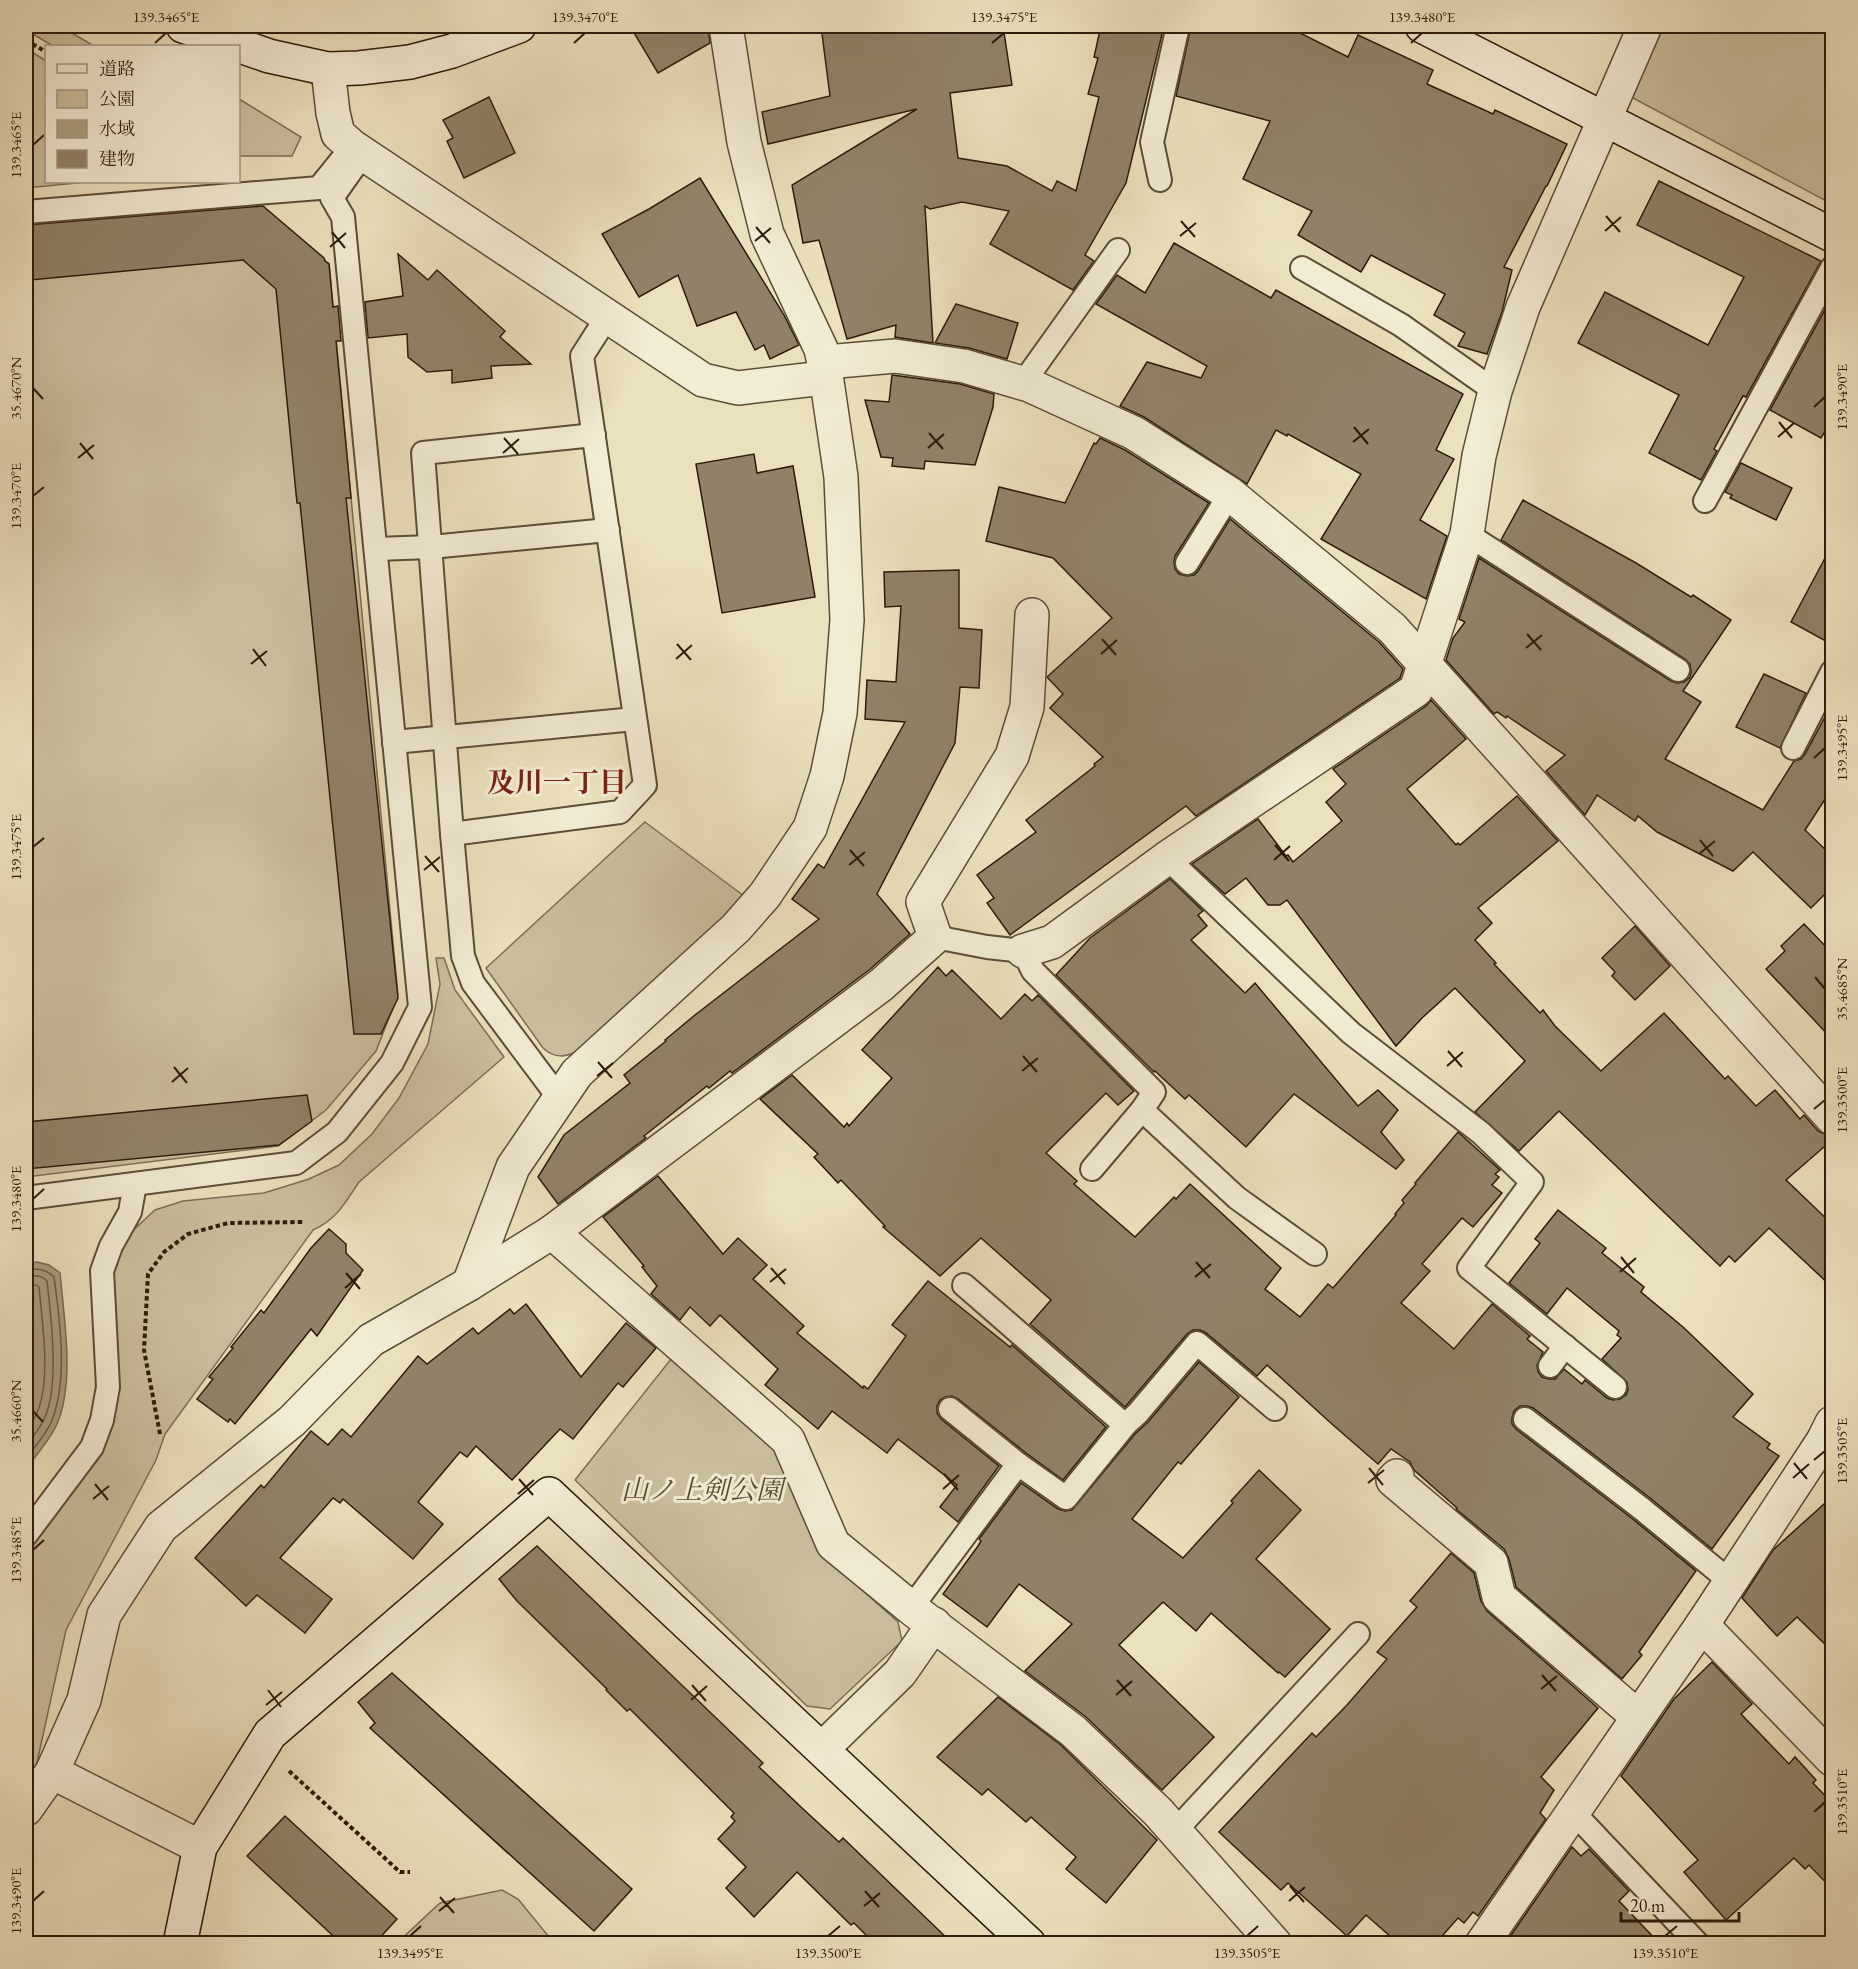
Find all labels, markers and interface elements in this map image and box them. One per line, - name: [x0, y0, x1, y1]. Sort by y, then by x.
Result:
- text: 139.3465°E: [133, 7, 200, 26]
- text: 139.3470°E: [552, 7, 619, 26]
- text: 139.3475°E: [971, 7, 1038, 26]
- text: 139.3480°E: [1389, 7, 1456, 26]
- legend: [45, 45, 240, 183]
- text: 道路: [99, 57, 135, 80]
- text: 公園: [99, 87, 135, 110]
- text: 139.3465°E: [6, 111, 25, 178]
- text: 水域: [99, 117, 135, 140]
- text: 建物: [99, 147, 135, 170]
- text: 35.4670°N: [6, 356, 25, 419]
- text: 139.3490°E: [1832, 363, 1851, 430]
- text: 139.3470°E: [6, 462, 25, 529]
- text: 139.3495°E: [1832, 714, 1851, 781]
- district label: 及川一丁目: [487, 764, 627, 800]
- text: 139.3475°E: [6, 813, 25, 880]
- text: 35.4685°N: [1832, 957, 1851, 1020]
- text: 139.3500°E: [1832, 1066, 1851, 1133]
- text: 139.3480°E: [6, 1165, 25, 1232]
- text: 35.4660°N: [6, 1379, 25, 1442]
- text: 139.3505°E: [1832, 1417, 1851, 1484]
- park label: 山ノ上剣公園: [621, 1472, 787, 1507]
- text: 139.3485°E: [6, 1516, 25, 1583]
- text: 139.3510°E: [1832, 1768, 1851, 1835]
- text: 139.3490°E: [6, 1867, 25, 1934]
- scale bar: [1621, 1885, 1740, 1923]
- text: 20 m: [1630, 1894, 1665, 1917]
- text: 139.3495°E: [377, 1943, 444, 1962]
- text: 139.3500°E: [795, 1943, 862, 1962]
- text: 139.3505°E: [1214, 1943, 1281, 1962]
- text: 139.3510°E: [1632, 1943, 1699, 1962]

